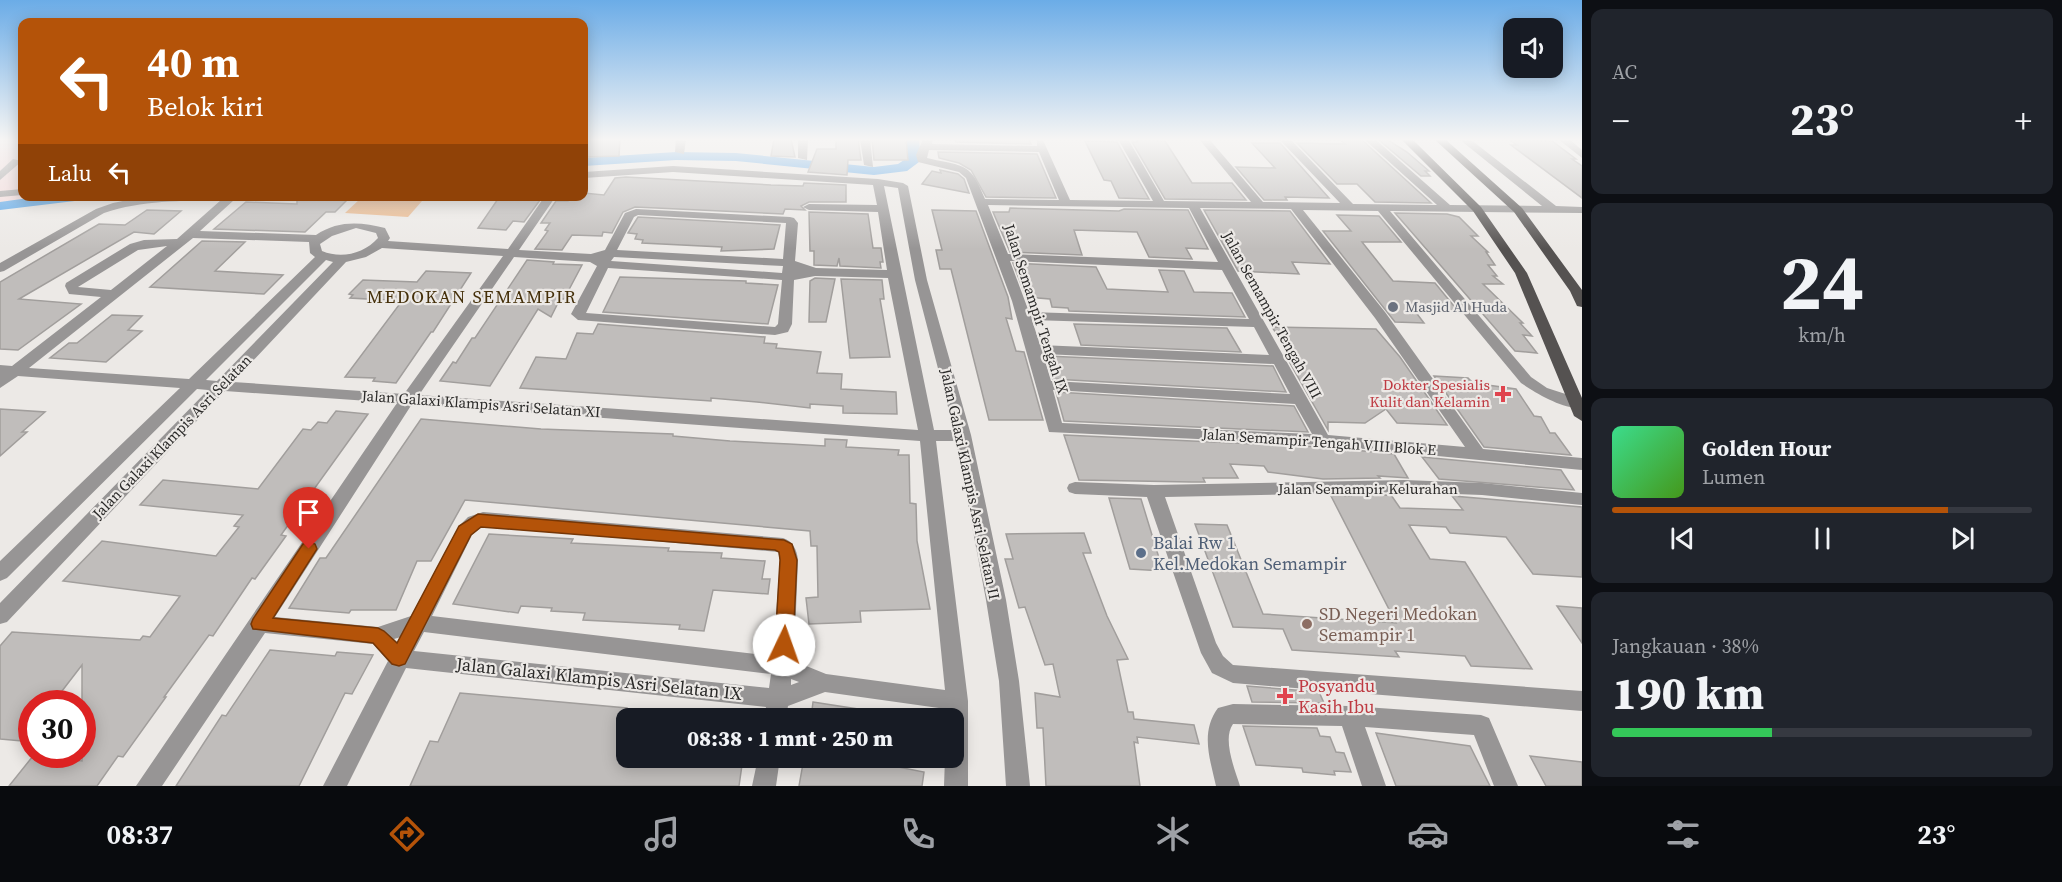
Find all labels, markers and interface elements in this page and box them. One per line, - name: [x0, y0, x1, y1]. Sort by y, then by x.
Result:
- map controls: [1503, 18, 1563, 78]
- button: sound: [1503, 18, 1563, 78]
- text: 40 m: [147, 33, 240, 91]
- icon: left: [48, 42, 126, 120]
- text: AC: [1612, 58, 1637, 86]
- text: Belok kiri: [147, 88, 263, 125]
- text: 23°: [1790, 88, 1854, 150]
- text: −: [1612, 98, 1630, 143]
- text: +: [2014, 98, 2032, 143]
- icon: left: [103, 156, 136, 189]
- text: Lalu: [48, 158, 91, 188]
- street label: Jalan Semampir Tengah IX: [999, 220, 1074, 397]
- street label: Jalan Semampir Tengah VIII: [1217, 226, 1327, 402]
- text: 24: [1780, 228, 1864, 335]
- district label: MEDOKAN SEMAMPIR: [367, 284, 577, 309]
- place label: Masjid Al Huda: [1405, 296, 1507, 317]
- marker: Masjid Al Huda: [1386, 300, 1400, 314]
- text: km/h: [1798, 321, 1846, 349]
- street label: Jalan Galaxi Klampis Asri Selatan: [87, 350, 256, 524]
- street label: Jalan Galaxi Klampis Asri Selatan II: [936, 366, 1005, 601]
- place label: Dokter Spesialis Kulit dan Kelamin: [1370, 374, 1490, 412]
- street label: Jalan Galaxi Klampis Asri Selatan XI: [360, 385, 601, 422]
- marker: Dokter Spesialis Kulit dan Kelamin: [1494, 385, 1512, 403]
- street label: Jalan Semampir Tengah VIII Blok E: [1200, 423, 1437, 460]
- text: Golden Hour: [1702, 433, 1831, 463]
- text: Lumen: [1702, 463, 1765, 491]
- street label: Jalan Semampir Kelurahan: [1277, 478, 1458, 499]
- pin: [283, 487, 334, 549]
- icon: arrive: [292, 496, 325, 529]
- icon: previous: [1666, 522, 1699, 555]
- icon: pause: [1806, 522, 1839, 555]
- icon: next: [1946, 522, 1979, 555]
- place label: Balai Rw 1 Kel.Medokan Semampir: [1153, 530, 1347, 576]
- marker: Balai Rw 1 Kel.Medokan Semampir: [1134, 546, 1148, 560]
- place label: SD Negeri Medokan Semampir 1: [1319, 601, 1478, 647]
- position arrow: [752, 613, 816, 677]
- marker: SD Negeri Medokan Semampir 1: [1300, 617, 1314, 631]
- text: Jangkauan · 38%: [1612, 632, 1759, 660]
- street label: Jalan Galaxi Klampis Asri Selatan IX: [454, 651, 744, 706]
- text: 190 km: [1612, 662, 1764, 724]
- place label: Posyandu Kasih Ibu: [1298, 673, 1375, 719]
- marker: Posyandu Kasih Ibu: [1276, 687, 1294, 705]
- speed limit sign: 30: [18, 690, 96, 768]
- text: 08:38 · 1 mnt · 250 m: [687, 723, 893, 753]
- icon: directions: [386, 813, 428, 855]
- icon: music: [641, 813, 683, 855]
- icon: phone: [897, 813, 939, 855]
- icon: climate: [1152, 813, 1194, 855]
- icon: car: [1407, 813, 1449, 855]
- icon: filters: [1662, 813, 1704, 855]
- text: 08:37: [107, 816, 173, 853]
- text: 23°: [1917, 816, 1955, 853]

